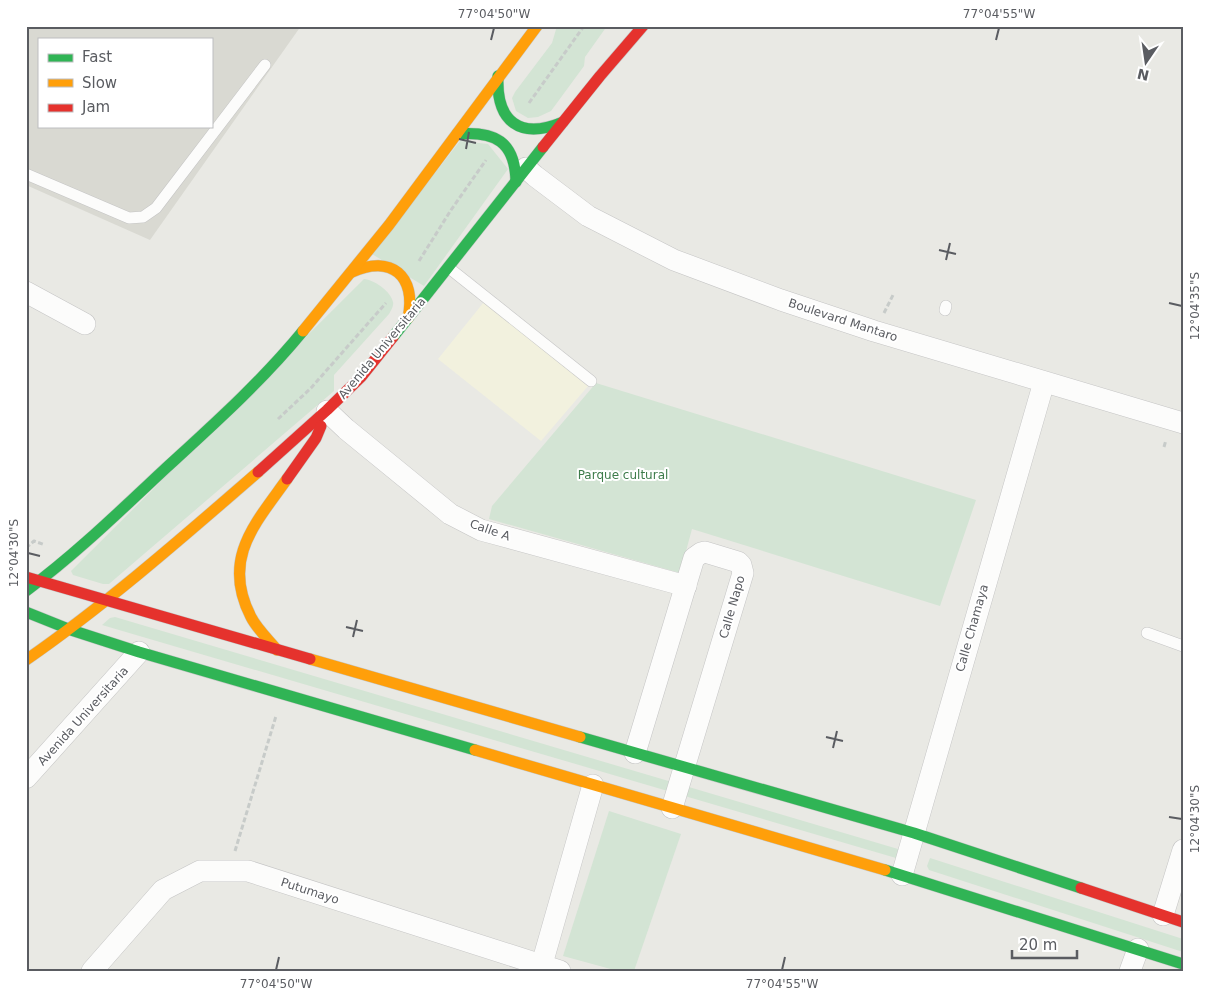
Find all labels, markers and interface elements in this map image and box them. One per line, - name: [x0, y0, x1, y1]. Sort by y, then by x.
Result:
- text: 77°04'50"W: [458, 7, 530, 21]
- text: 77°04'55"W: [963, 7, 1035, 21]
- legend: [38, 38, 212, 128]
- north arrow: [1122, 38, 1172, 88]
- text: Fast: [82, 48, 112, 66]
- text: N: [1136, 66, 1151, 84]
- text: Slow: [82, 74, 117, 92]
- text: Jam: [81, 98, 110, 116]
- text: 12°04'35"S: [1188, 272, 1202, 340]
- street label: Avenida Universitaria: [335, 294, 429, 402]
- street label: Boulevard Mantaro: [787, 296, 899, 344]
- park label: Parque cultural: [578, 468, 668, 482]
- street label: Calle A: [468, 517, 513, 544]
- text: 12°04'30"S: [7, 519, 21, 587]
- street label: Calle Napo: [716, 574, 748, 640]
- street label: Calle Chamaya: [953, 583, 991, 673]
- street label: Avenida Universitaria: [35, 664, 131, 768]
- text: 12°04'30"S: [1188, 785, 1202, 853]
- street label: Putumayo: [279, 875, 341, 907]
- scale bar: [1012, 927, 1076, 959]
- text: 20 m: [1019, 936, 1057, 954]
- text: 77°04'50"W: [240, 977, 312, 991]
- text: 77°04'55"W: [746, 977, 818, 991]

